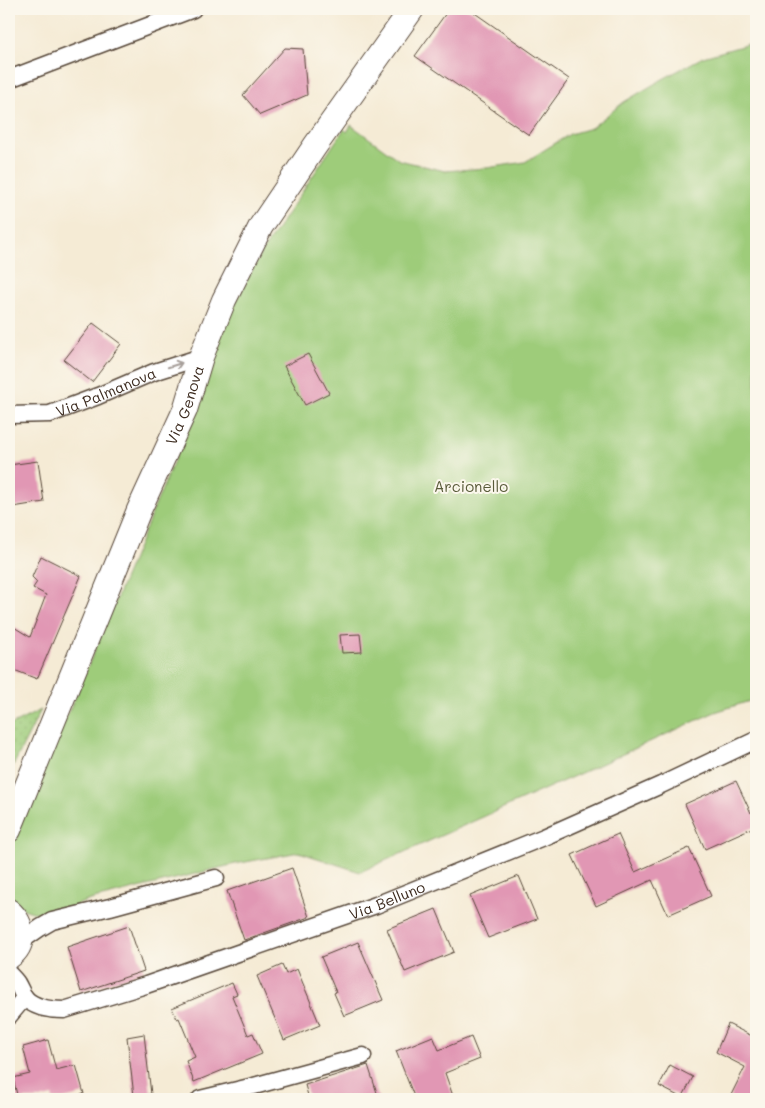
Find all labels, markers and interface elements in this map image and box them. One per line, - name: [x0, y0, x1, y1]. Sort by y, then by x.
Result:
- one-way arrow: [167, 360, 183, 370]
- street label: Via Palmanova: [53, 362, 159, 421]
- street label: Via Genova: [160, 363, 208, 448]
- park label: Arcionello: [434, 476, 508, 496]
- street label: Via Belluno: [346, 876, 428, 924]

